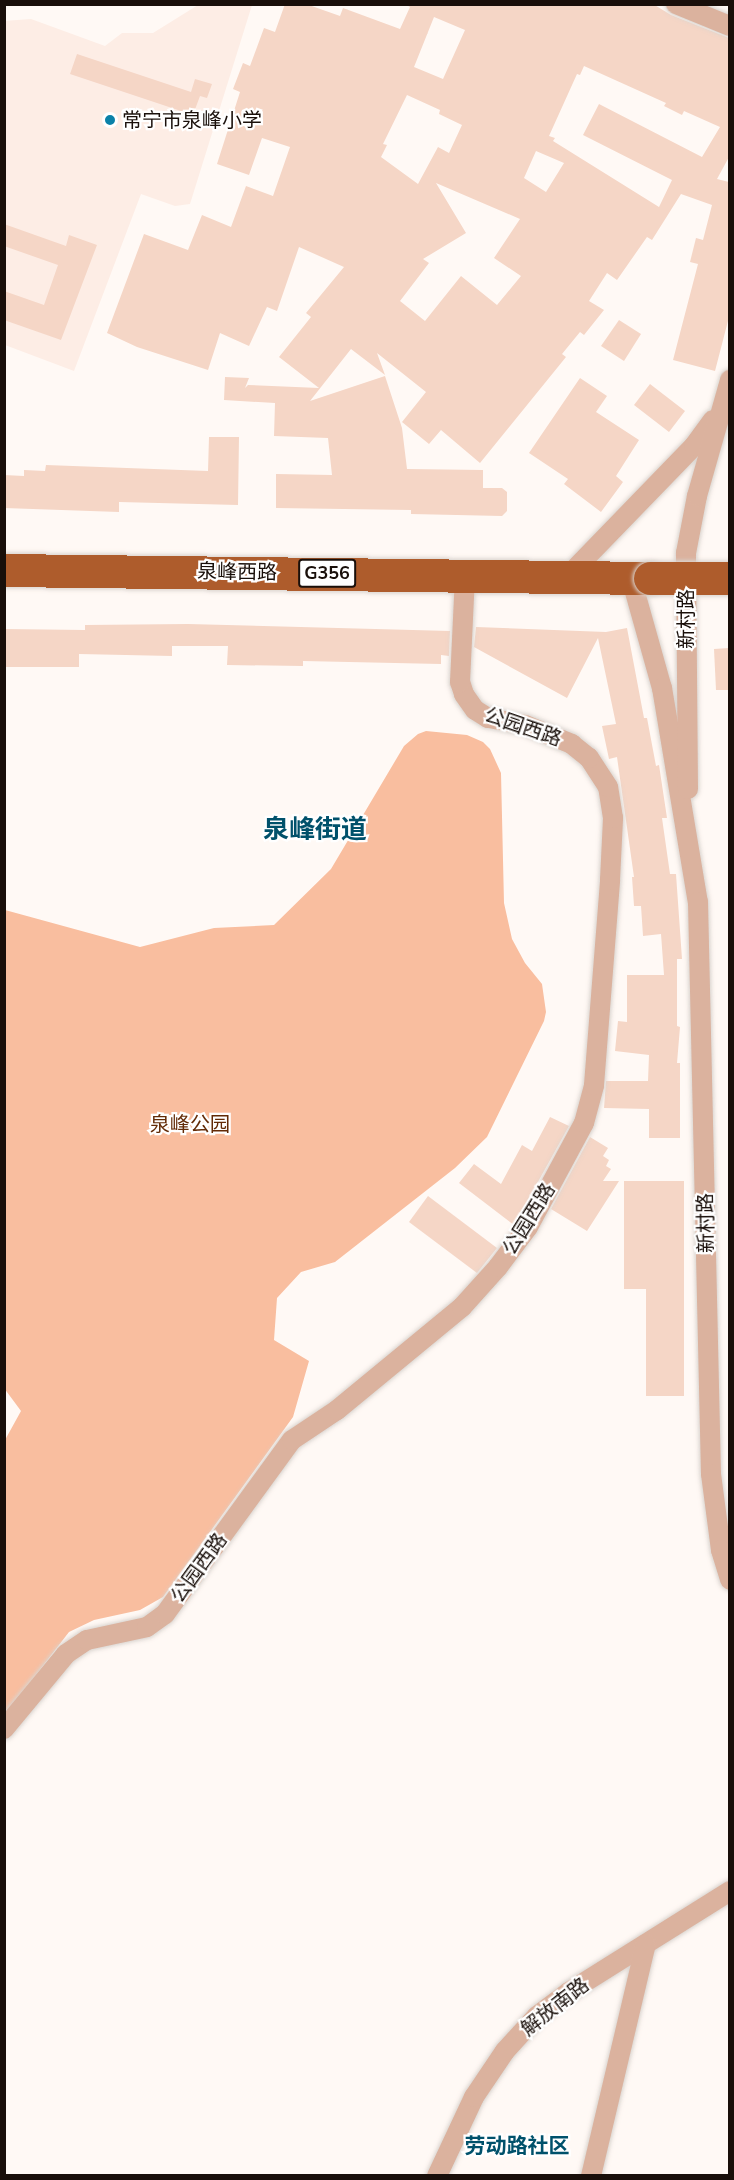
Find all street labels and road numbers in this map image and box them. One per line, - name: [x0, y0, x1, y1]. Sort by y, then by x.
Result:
- road number: G356: [297, 558, 357, 588]
- street label: 泉峰西路: [197, 559, 277, 585]
- street label: 新村路: [674, 589, 698, 649]
- street label: 公园西路: [481, 703, 565, 751]
- street label: 公园西路: [498, 1179, 560, 1259]
- street label: 新村路: [693, 1193, 719, 1253]
- street label: 公园西路: [166, 1529, 232, 1607]
- street label: 解放南路: [516, 1973, 594, 2041]

